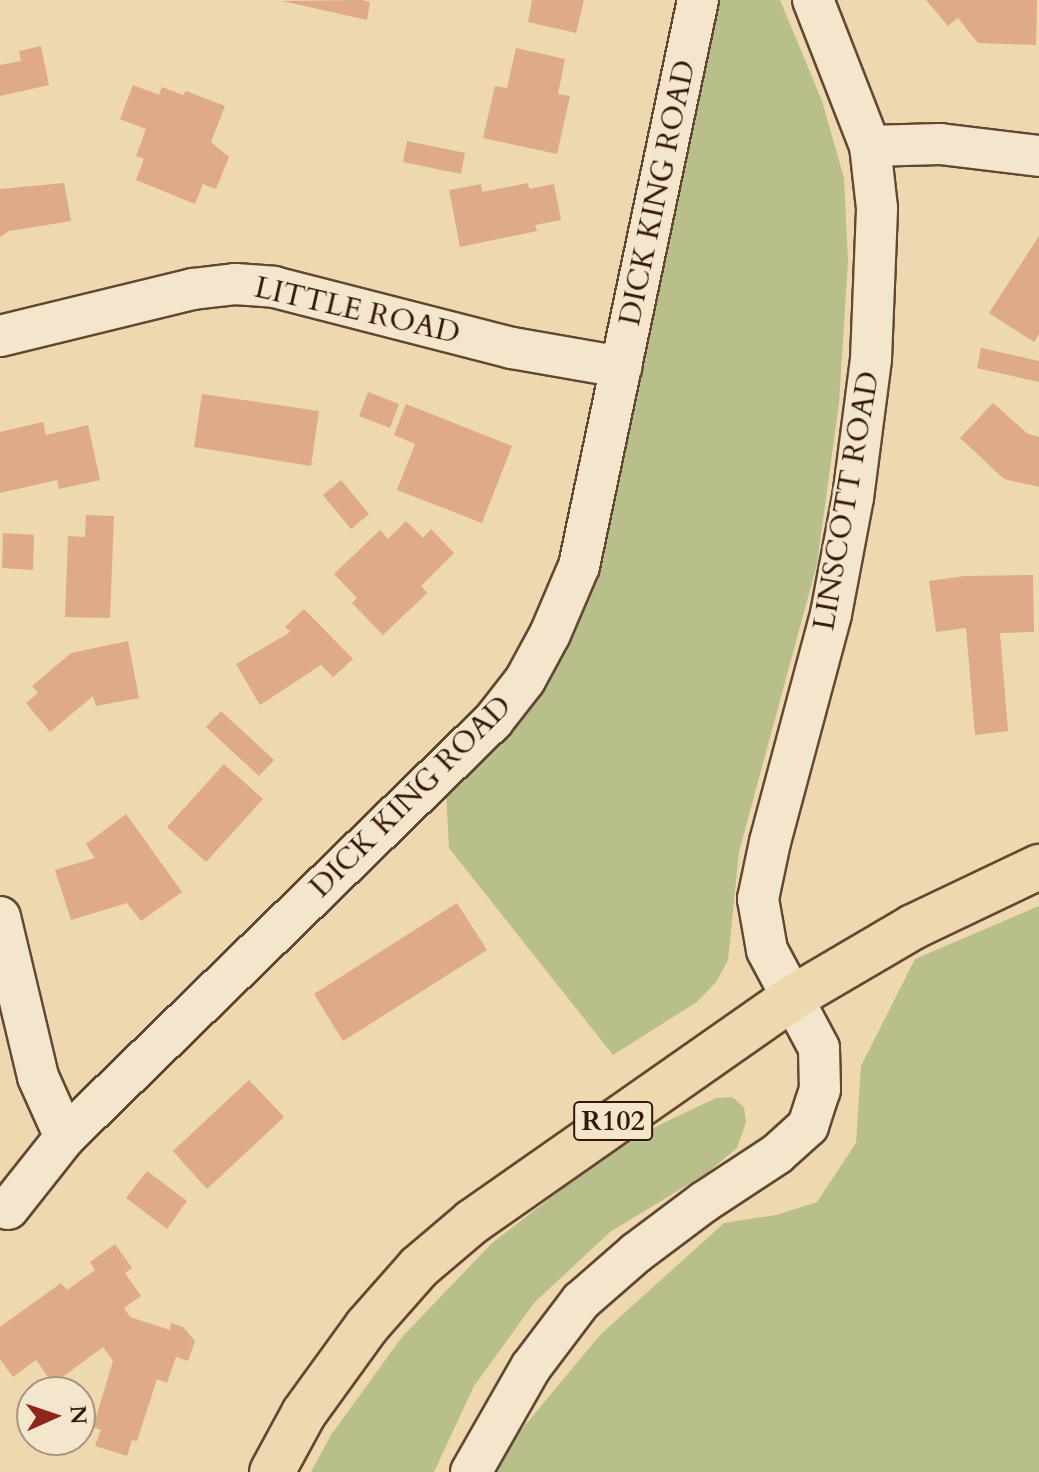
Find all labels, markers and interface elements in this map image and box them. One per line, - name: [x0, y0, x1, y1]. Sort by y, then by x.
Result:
- street label: DICK KING ROAD: [612, 57, 704, 329]
- street label: LITTLE ROAD: [251, 270, 463, 352]
- street label: LINSCOTT ROAD: [806, 369, 888, 633]
- street label: DICK KING ROAD: [303, 689, 519, 905]
- road number: R102: [573, 1097, 653, 1145]
- north arrow: [16, 1376, 96, 1456]
- text: N: [62, 1405, 93, 1425]

